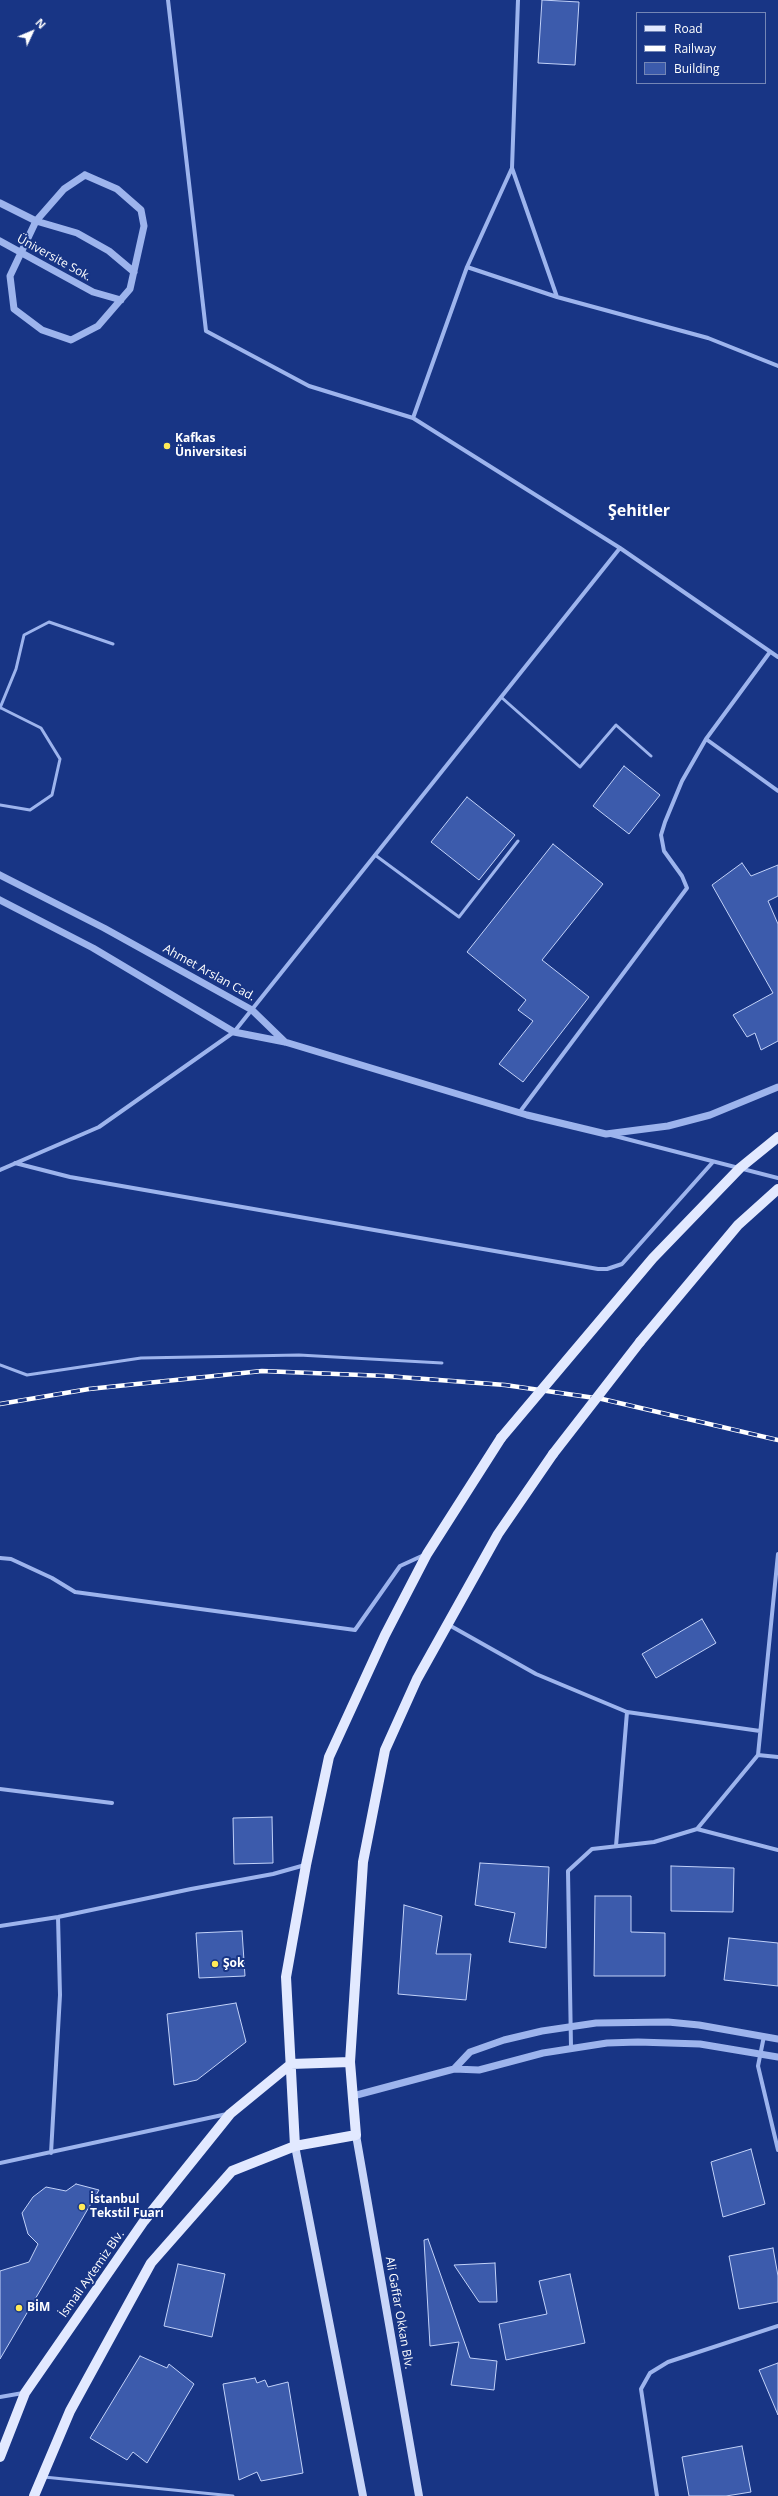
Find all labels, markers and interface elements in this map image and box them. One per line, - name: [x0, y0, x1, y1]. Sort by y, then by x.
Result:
- north arrow: [12, 12, 52, 52]
- legend: [636, 12, 766, 84]
- text: N: [32, 15, 49, 32]
- text: Road: [674, 20, 703, 37]
- text: Railway: [674, 40, 716, 57]
- text: Building: [674, 60, 719, 77]
- street label: Üniversite Sok.: [14, 232, 94, 284]
- place label: Kafkas Üniversitesi: [175, 432, 247, 460]
- marker: Kafkas Üniversitesi: [162, 441, 172, 451]
- district label: Şehitler: [608, 501, 670, 521]
- street label: Ahmet Arslan Cad.: [160, 942, 258, 1004]
- place label: Şok: [223, 1957, 244, 1971]
- marker: Şok: [210, 1959, 220, 1969]
- place label: İstanbul Tekstil Fuarı: [90, 2193, 164, 2221]
- marker: İstanbul Tekstil Fuarı: [77, 2202, 87, 2212]
- street label: İsmail Aytemiz Blv.: [56, 2228, 128, 2320]
- street label: Ali Gaffar Okkan Blv.: [382, 2256, 416, 2370]
- place label: BİM: [27, 2301, 50, 2315]
- marker: BİM: [14, 2303, 24, 2313]

